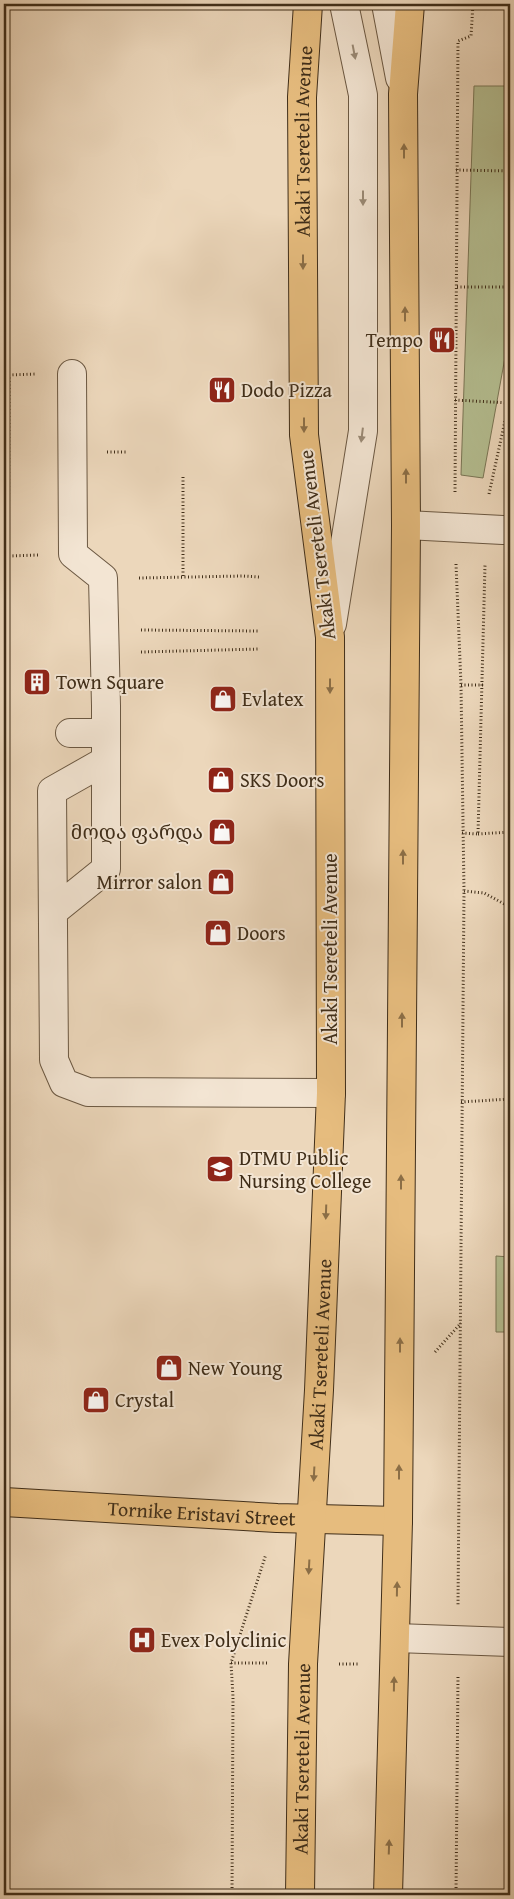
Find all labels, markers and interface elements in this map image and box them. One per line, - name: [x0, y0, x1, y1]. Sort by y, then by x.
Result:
- one-way arrow: [350, 44, 358, 60]
- street label: Akaki Tsereteli Avenue: [287, 45, 319, 237]
- one-way arrow: [400, 143, 408, 159]
- one-way arrow: [359, 190, 367, 206]
- one-way arrow: [299, 255, 307, 271]
- one-way arrow: [401, 306, 409, 322]
- place label: Tempo: [366, 325, 423, 354]
- restaurant icon: Tempo: [427, 325, 457, 355]
- restaurant icon: Dodo Pizza: [207, 375, 237, 405]
- place label: Dodo Pizza: [241, 375, 333, 404]
- one-way arrow: [300, 417, 308, 433]
- one-way arrow: [358, 428, 366, 444]
- street label: Akaki Tsereteli Avenue: [290, 448, 343, 642]
- one-way arrow: [402, 468, 410, 484]
- building icon: Town Square: [22, 667, 52, 697]
- place label: Town Square: [56, 667, 164, 696]
- one-way arrow: [326, 678, 334, 694]
- shop icon: Evlatex: [208, 684, 238, 714]
- place label: Evlatex: [242, 684, 304, 713]
- shop icon: SKS Doors: [206, 765, 236, 795]
- place label: SKS Doors: [240, 765, 325, 794]
- place label: მოდა ფარდა: [71, 817, 203, 846]
- shop icon: მოდა ფარდა: [207, 817, 237, 847]
- one-way arrow: [399, 849, 407, 865]
- street label: Akaki Tsereteli Avenue: [315, 853, 344, 1045]
- place label: Mirror salon: [97, 867, 202, 896]
- shop icon: Mirror salon: [206, 867, 236, 897]
- shop icon: Doors: [203, 918, 233, 948]
- place label: Doors: [237, 918, 286, 947]
- one-way arrow: [398, 1012, 406, 1028]
- place label: DTMU Public Nursing College: [239, 1143, 371, 1195]
- school or university icon: DTMU Public Nursing College: [205, 1154, 235, 1184]
- one-way arrow: [397, 1174, 405, 1190]
- one-way arrow: [322, 1204, 330, 1220]
- street label: Akaki Tsereteli Avenue: [301, 1258, 338, 1451]
- one-way arrow: [396, 1337, 404, 1353]
- shop icon: New Young: [154, 1353, 184, 1383]
- place label: New Young: [188, 1353, 282, 1382]
- shop icon: Crystal: [81, 1385, 111, 1415]
- place label: Crystal: [115, 1385, 175, 1414]
- one-way arrow: [395, 1464, 403, 1480]
- one-way arrow: [309, 1466, 317, 1482]
- street label: Tornike Eristavi Street: [107, 1493, 296, 1532]
- one-way arrow: [304, 1559, 312, 1575]
- one-way arrow: [393, 1581, 401, 1597]
- hospital icon: Evex Polyclinic: [127, 1625, 157, 1655]
- place label: Evex Polyclinic: [161, 1625, 286, 1654]
- street label: Akaki Tsereteli Avenue: [286, 1663, 317, 1855]
- one-way arrow: [391, 1676, 399, 1692]
- one-way arrow: [385, 1838, 393, 1854]

